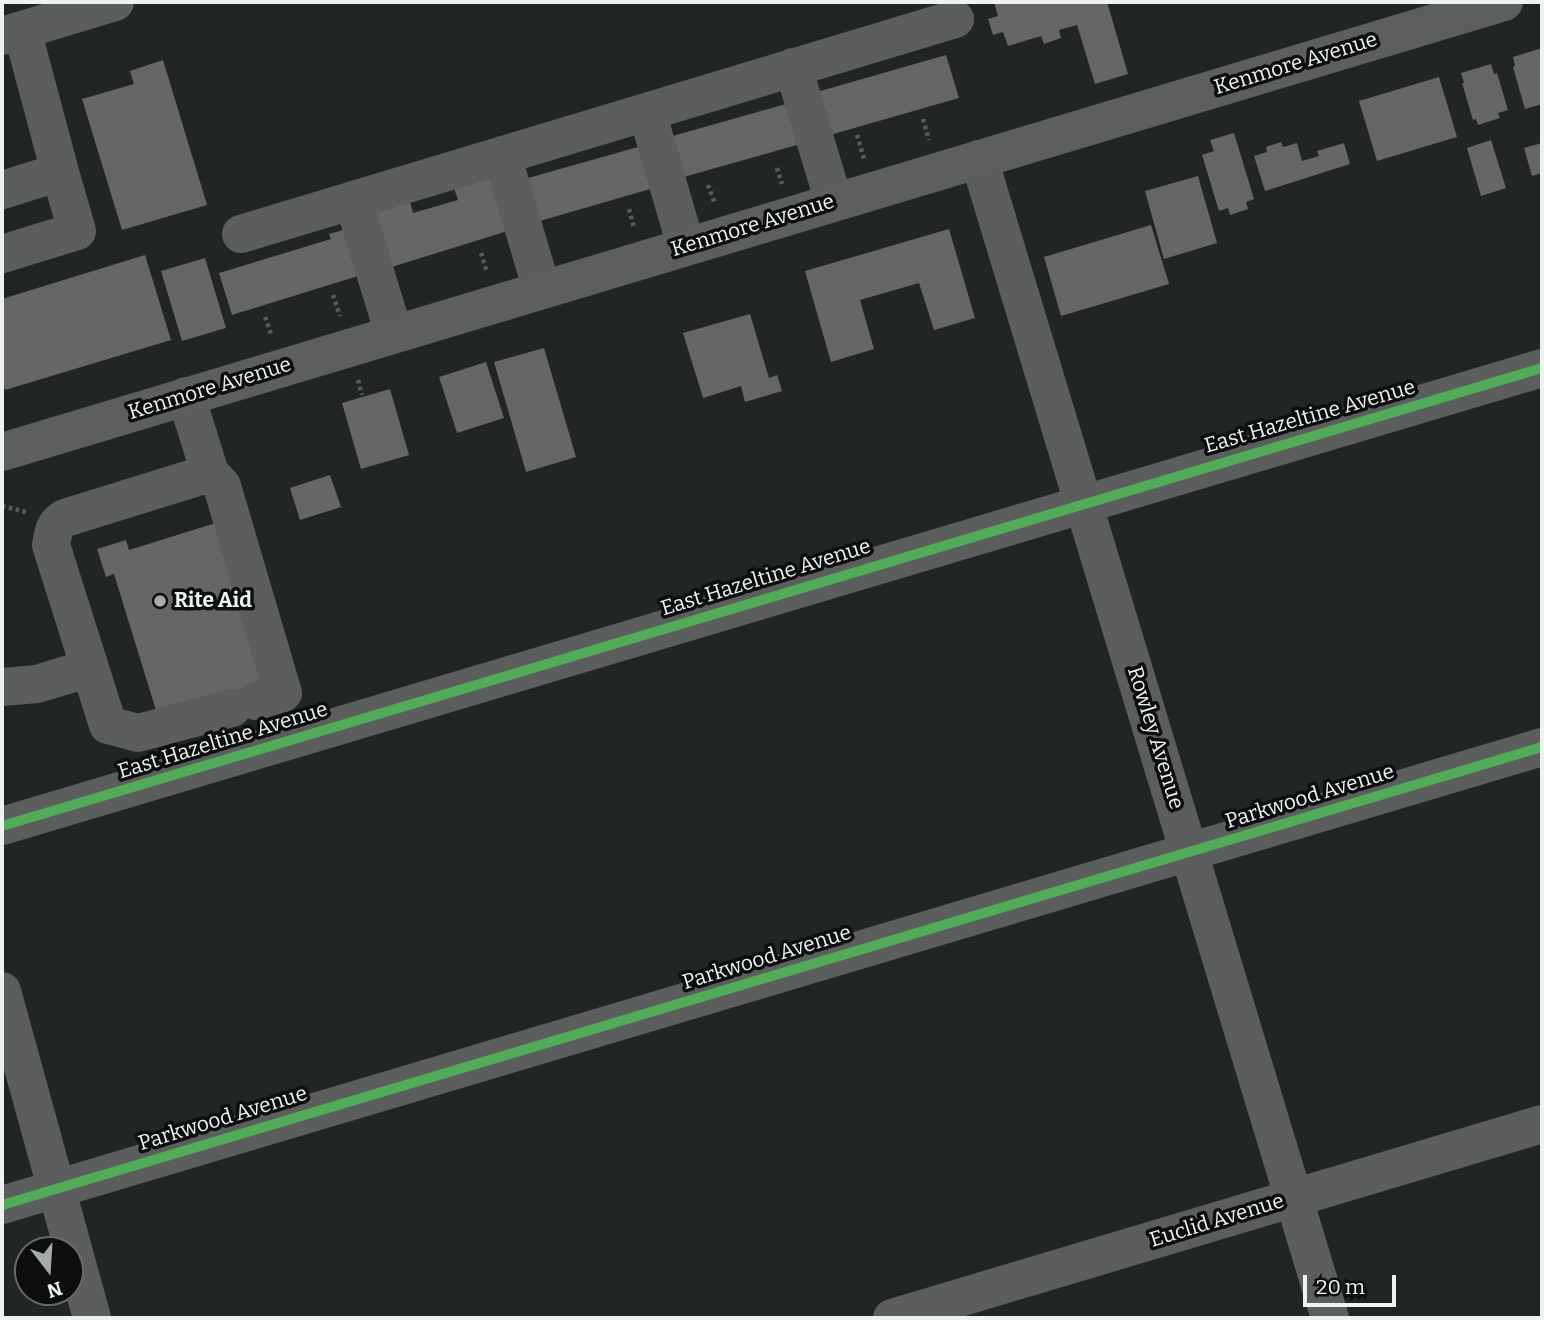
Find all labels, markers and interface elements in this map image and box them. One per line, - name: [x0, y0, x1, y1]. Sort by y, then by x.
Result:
- street label: Kenmore Avenue: [1211, 27, 1381, 101]
- street label: Kenmore Avenue: [668, 189, 838, 263]
- street label: Kenmore Avenue: [125, 352, 295, 426]
- street label: East Hazeltine Avenue: [1202, 375, 1418, 459]
- street label: East Hazeltine Avenue: [658, 534, 874, 622]
- place label: Rite Aid: [174, 588, 252, 614]
- marker: Rite Aid: [152, 593, 168, 609]
- street label: Rowley Avenue: [1121, 664, 1189, 812]
- street label: East Hazeltine Avenue: [115, 697, 331, 785]
- street label: Parkwood Avenue: [1223, 759, 1397, 835]
- street label: Parkwood Avenue: [680, 920, 854, 996]
- street label: Parkwood Avenue: [136, 1081, 310, 1157]
- street label: Euclid Avenue: [1147, 1189, 1287, 1253]
- north arrow: [14, 1236, 84, 1306]
- scale bar: [1306, 1260, 1399, 1304]
- text: 20 m: [1316, 1274, 1365, 1300]
- text: N: [44, 1277, 65, 1303]

